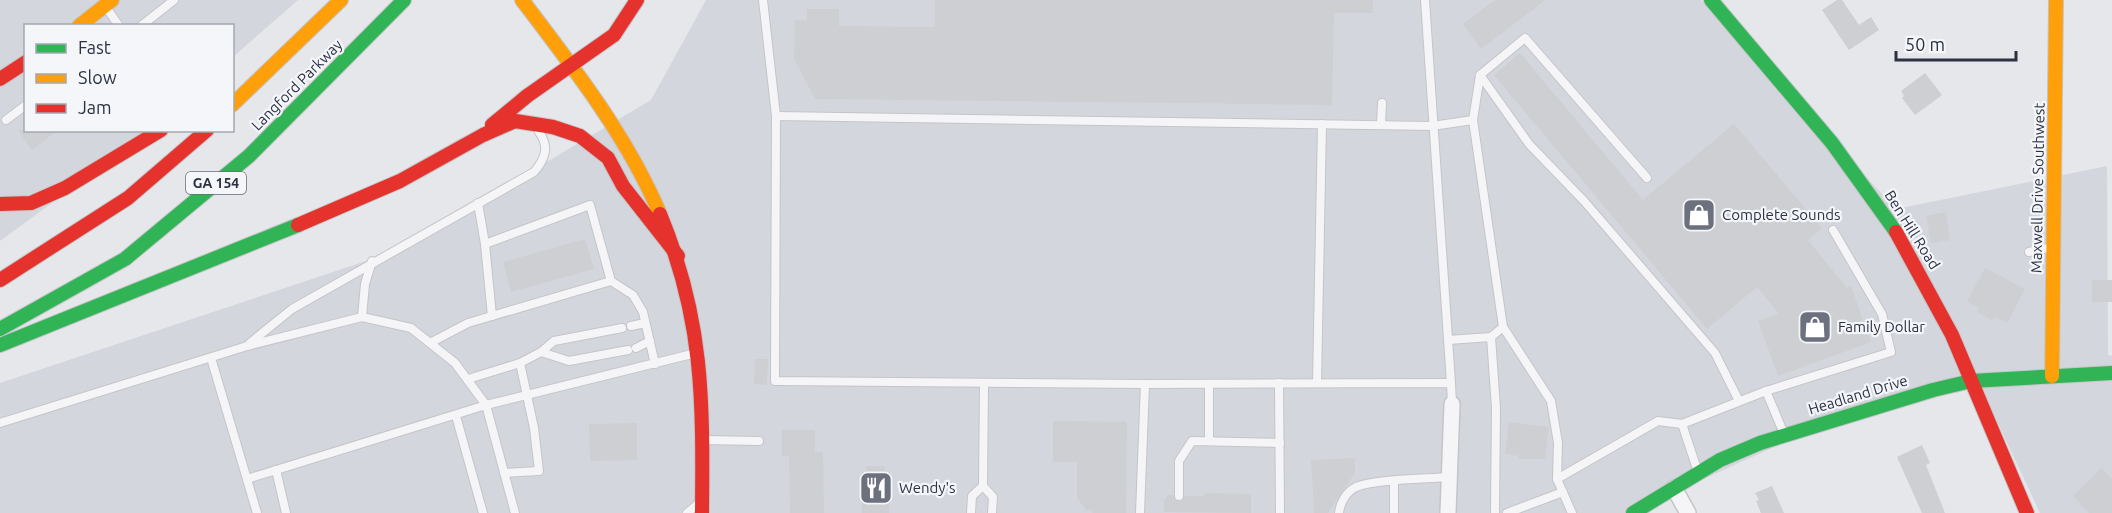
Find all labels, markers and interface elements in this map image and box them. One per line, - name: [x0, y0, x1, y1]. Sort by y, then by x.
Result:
- legend: [24, 24, 234, 132]
- scale bar: [1896, 24, 2016, 62]
- text: 50 m: [1905, 34, 1945, 54]
- street label: Langford Parkway: [248, 36, 346, 134]
- text: Fast: [78, 37, 111, 57]
- text: Slow: [78, 67, 117, 87]
- text: Jam: [78, 97, 112, 117]
- street label: Maxwell Drive Southwest: [2028, 103, 2047, 273]
- road number: GA 154: [186, 172, 246, 194]
- street label: Ben Hill Road: [1881, 187, 1943, 272]
- shop icon: Complete Sounds: [1681, 197, 1717, 233]
- place label: Complete Sounds: [1722, 206, 1841, 223]
- shop icon: Family Dollar: [1797, 309, 1833, 345]
- place label: Family Dollar: [1838, 318, 1925, 335]
- street label: Headland Drive: [1806, 371, 1910, 418]
- restaurant icon: Wendy's: [858, 470, 894, 506]
- place label: Wendy's: [899, 479, 956, 496]

